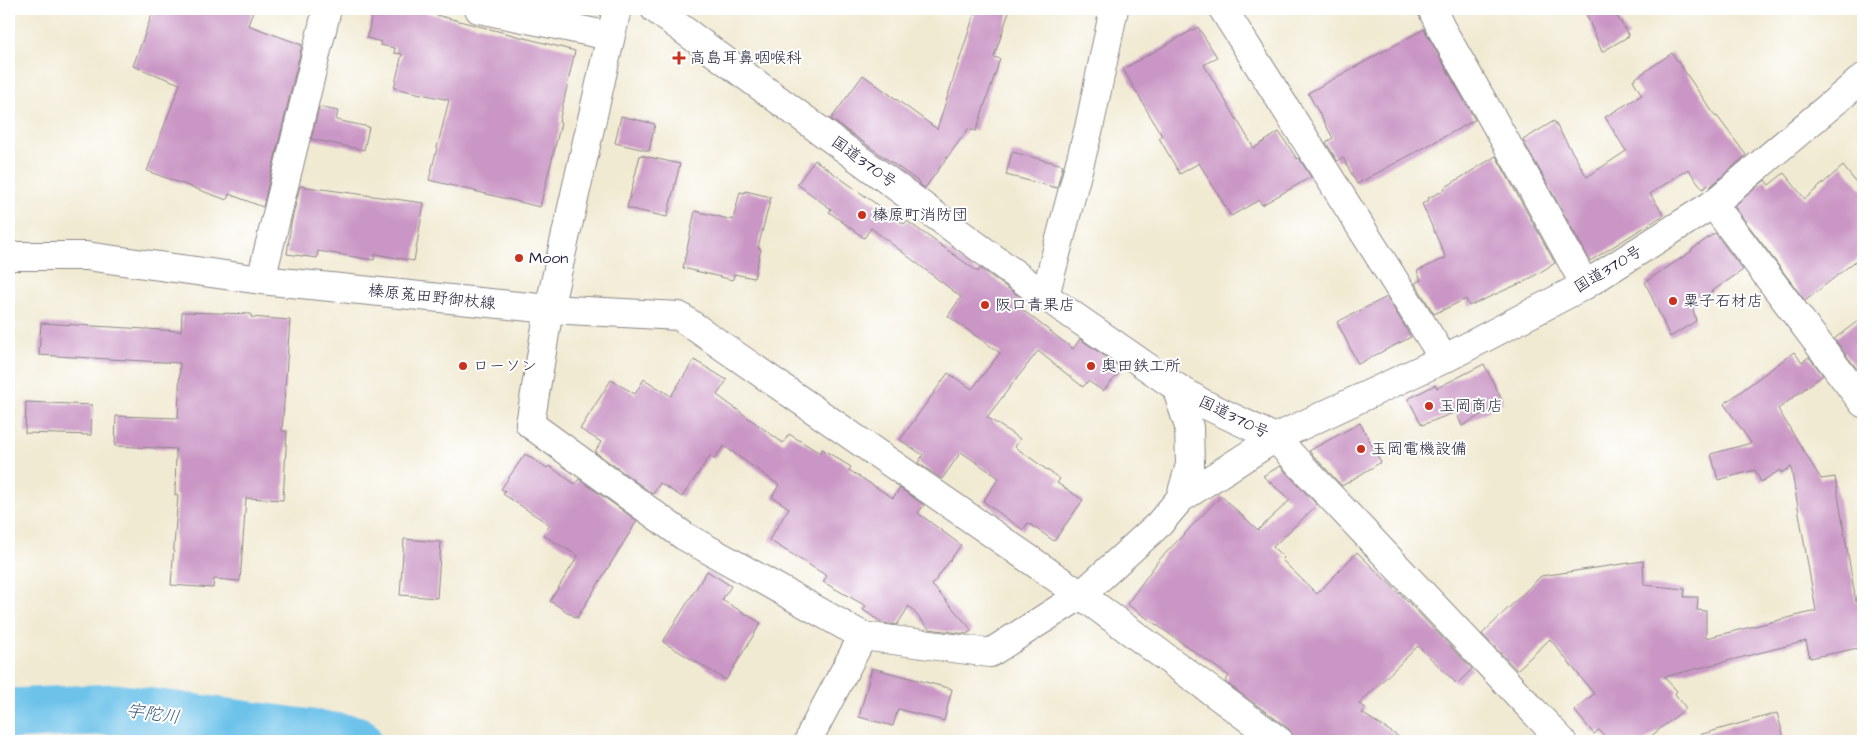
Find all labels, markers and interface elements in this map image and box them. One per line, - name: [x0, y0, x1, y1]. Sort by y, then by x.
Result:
- place label: 高島耳鼻咽喉科: [690, 47, 802, 69]
- marker: 高島耳鼻咽喉科: [672, 51, 686, 65]
- street label: 国道370号: [827, 131, 901, 193]
- place label: 榛原町消防団: [872, 204, 968, 226]
- marker: 榛原町消防団: [856, 209, 868, 221]
- street label: 国道370号: [1570, 240, 1646, 298]
- place label: Moon: [529, 247, 568, 269]
- marker: Moon: [513, 252, 525, 264]
- street label: 榛原菟田野御杖線: [367, 279, 497, 315]
- place label: 粟子石材店: [1683, 290, 1763, 312]
- place label: 阪口青果店: [995, 294, 1075, 316]
- marker: 粟子石材店: [1667, 295, 1679, 307]
- marker: 阪口青果店: [979, 299, 991, 311]
- place label: ローソン: [473, 355, 537, 377]
- place label: 奥田鉄工所: [1101, 355, 1181, 377]
- marker: ローソン: [457, 360, 469, 372]
- marker: 奥田鉄工所: [1085, 360, 1097, 372]
- street label: 国道370号: [1195, 390, 1273, 444]
- place label: 玉岡商店: [1439, 395, 1503, 417]
- marker: 玉岡商店: [1423, 400, 1435, 412]
- place label: 玉岡電機設備: [1371, 438, 1467, 460]
- marker: 玉岡電機設備: [1355, 443, 1367, 455]
- water label: 宇陀川: [125, 698, 181, 730]

